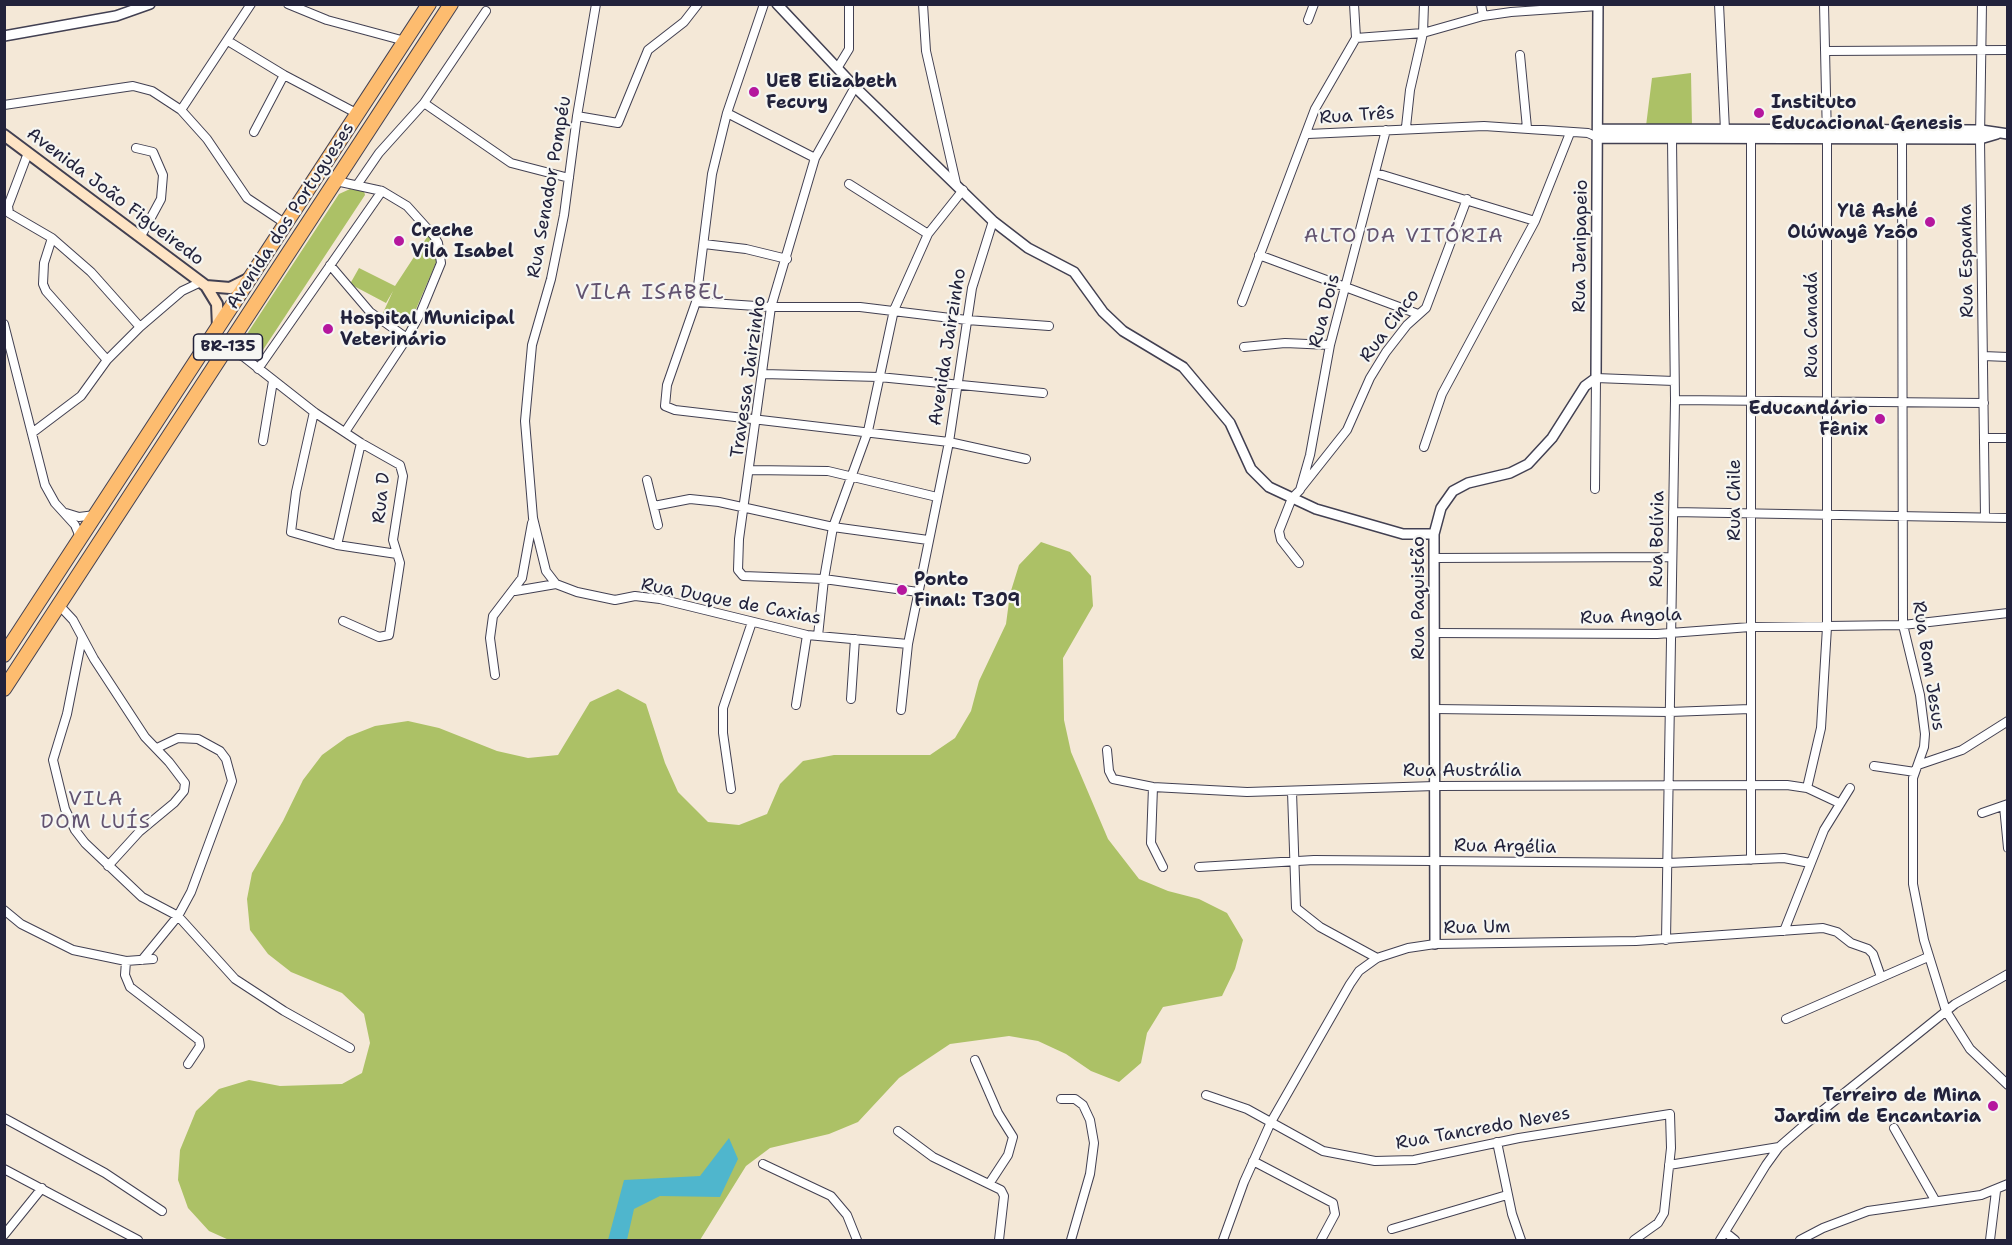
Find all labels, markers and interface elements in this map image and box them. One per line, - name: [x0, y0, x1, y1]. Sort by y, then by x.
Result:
- place label: UEB Elizabeth Fecury: [766, 71, 897, 113]
- marker: UEB Elizabeth Fecury: [747, 85, 761, 99]
- place label: Instituto Educacional Genesis: [1771, 92, 1963, 134]
- street label: Rua Senador Pompéu: [523, 94, 577, 280]
- street label: Rua Três: [1319, 103, 1395, 129]
- marker: Instituto Educacional Genesis: [1752, 106, 1766, 120]
- street label: Avenida dos Portugueses: [222, 119, 360, 313]
- street label: Avenida João Figueiredo: [22, 123, 208, 271]
- street label: Rua Jenipapeio: [1569, 179, 1593, 313]
- place label: Ylê Ashé Olúwayê Yzôo: [1787, 201, 1918, 244]
- street label: Rua Espanha: [1955, 204, 1979, 318]
- marker: Ylê Ashé Olúwayê Yzôo: [1923, 215, 1937, 229]
- place label: Creche Vila Isabel: [411, 220, 514, 262]
- district label: ALTO DA VITÓRIA: [1304, 225, 1504, 249]
- marker: Creche Vila Isabel: [392, 234, 406, 248]
- street label: Avenida Jairzinho: [925, 267, 971, 427]
- street label: Rua Dois: [1305, 272, 1345, 350]
- street label: Rua Canadá: [1801, 272, 1823, 378]
- district label: VILA ISABEL: [575, 281, 725, 307]
- street label: Rua Cinco: [1356, 285, 1424, 367]
- street label: Travessa Jairzinho: [727, 295, 771, 459]
- place label: Hospital Municipal Veterinário: [340, 308, 515, 350]
- marker: Hospital Municipal Veterinário: [321, 322, 335, 336]
- road number: BR-135: [194, 334, 262, 360]
- place label: Educandário Fênix: [1749, 398, 1868, 440]
- marker: Educandário Fênix: [1873, 412, 1887, 426]
- street label: Rua Chile: [1724, 459, 1746, 541]
- street label: Rua D: [369, 471, 395, 525]
- street label: Rua Bolívia: [1646, 490, 1670, 588]
- street label: Rua Paquistão: [1408, 536, 1430, 660]
- place label: Ponto Final: T309: [914, 569, 1020, 612]
- street label: Rua Duque de Caxias: [639, 574, 823, 630]
- marker: Ponto Final: T309: [895, 583, 909, 597]
- street label: Rua Bom Jesus: [1907, 600, 1949, 732]
- street label: Rua Angola: [1580, 604, 1682, 630]
- street label: Rua Austrália: [1403, 760, 1521, 782]
- district label: VILA DOM LUÍS: [41, 788, 151, 835]
- street label: Rua Argélia: [1454, 835, 1556, 859]
- street label: Rua Um: [1443, 917, 1511, 939]
- place label: Terreiro de Mina Jardim de Encantaria: [1774, 1085, 1981, 1128]
- marker: Terreiro de Mina Jardim de Encantaria: [1986, 1099, 2000, 1113]
- street label: Rua Tancredo Neves: [1394, 1103, 1572, 1155]

